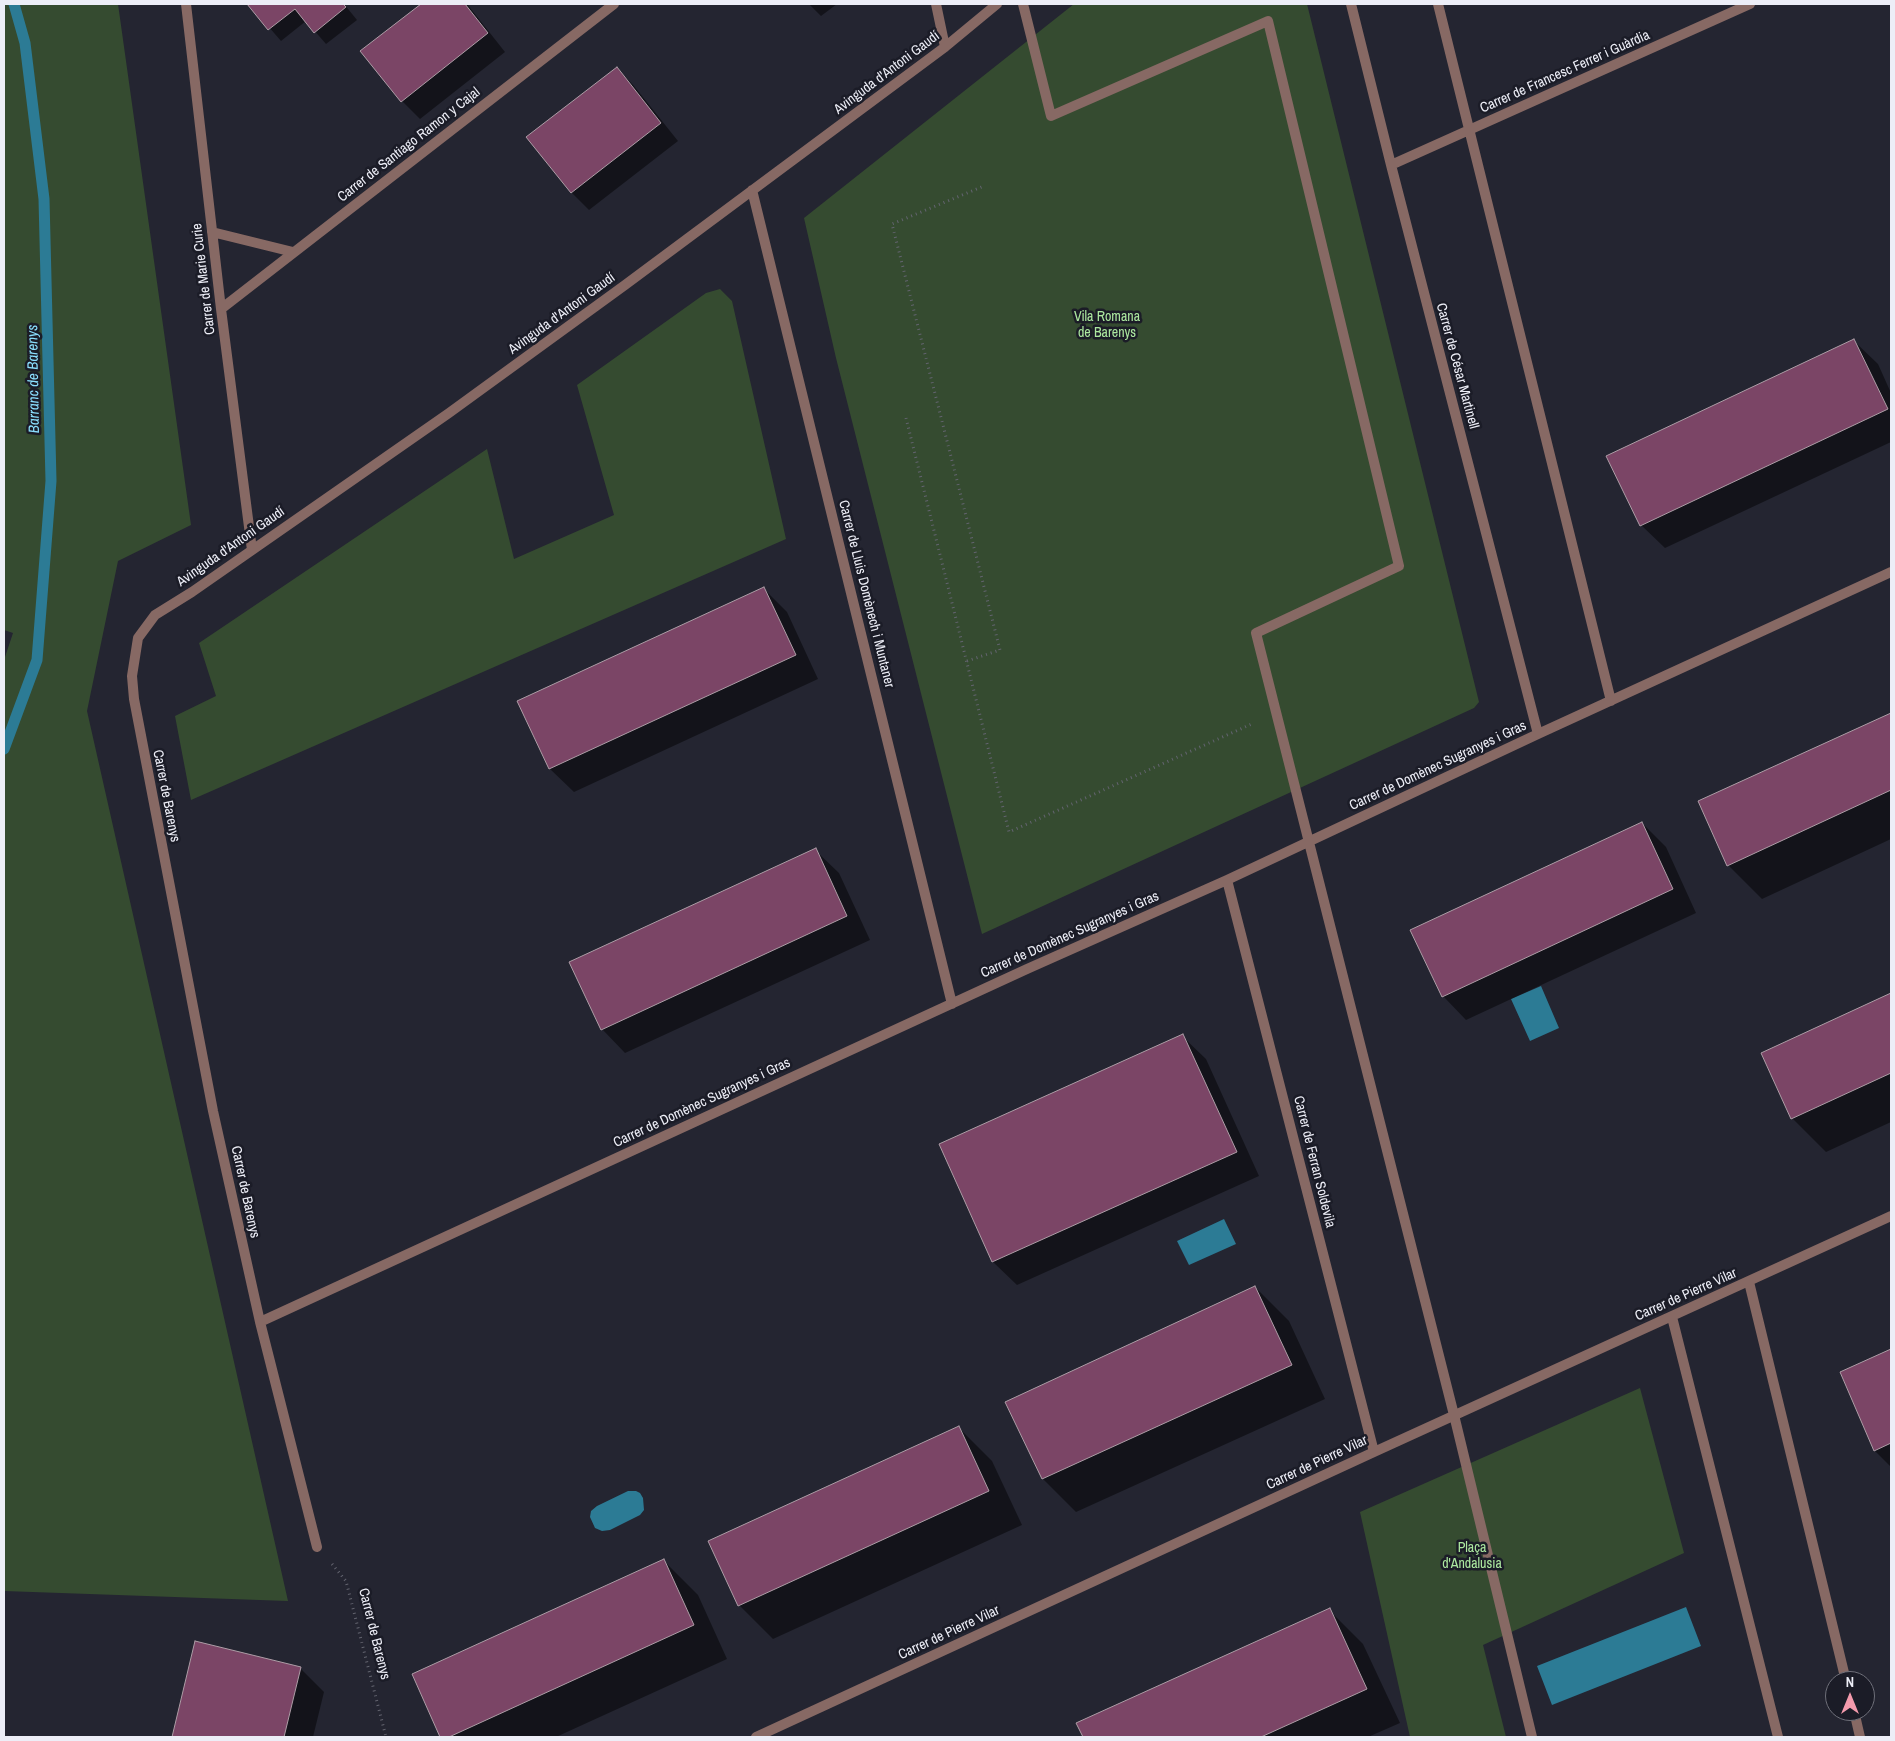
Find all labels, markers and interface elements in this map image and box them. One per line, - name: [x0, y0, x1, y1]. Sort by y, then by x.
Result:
- street label: Carrer de Francesc Ferrer i Guàrdia: [1478, 27, 1652, 117]
- street label: Avinguda d'Antoni Gaudí: [831, 28, 943, 118]
- street label: Carrer de Santiago Ramon y Cajal: [334, 84, 484, 206]
- street label: Carrer de Marie Curie: [189, 222, 219, 336]
- street label: Avinguda d'Antoni Gaudí: [505, 270, 619, 358]
- street label: Carrer de César Martinell: [1432, 301, 1482, 431]
- park label: Vila Romana de Barenys: [1074, 309, 1140, 342]
- water label: Barranc de Barenys: [24, 324, 44, 434]
- street label: Carrer de Lluis Domènech i Muntaner: [835, 498, 897, 690]
- street label: Avinguda d'Antoni Gaudí: [174, 503, 288, 591]
- street label: Carrer de Domènec Sugranyes i Gras: [1347, 718, 1529, 814]
- street label: Carrer de Barenys: [149, 748, 183, 844]
- street label: Carrer de Domènec Sugranyes i Gras: [978, 888, 1162, 982]
- street label: Carrer de Domènec Sugranyes i Gras: [611, 1055, 793, 1151]
- street label: Carrer de Ferran Soldevila: [1289, 1094, 1339, 1230]
- street label: Carrer de Barenys: [227, 1144, 263, 1240]
- street label: Carrer de Pierre Vilar: [1633, 1265, 1739, 1325]
- street label: Carrer de Pierre Vilar: [1264, 1432, 1370, 1494]
- park label: Plaça d'Andalusia: [1442, 1540, 1502, 1572]
- street label: Carrer de Barenys: [355, 1586, 393, 1682]
- street label: Carrer de Pierre Vilar: [896, 1602, 1002, 1664]
- north arrow: [1825, 1671, 1875, 1721]
- text: N: [1846, 1673, 1854, 1691]

